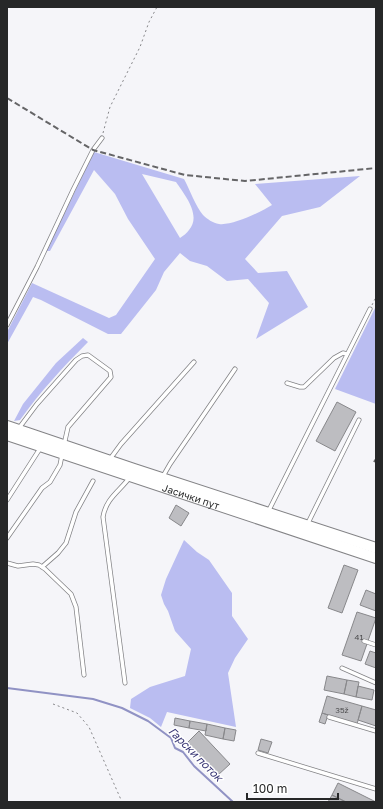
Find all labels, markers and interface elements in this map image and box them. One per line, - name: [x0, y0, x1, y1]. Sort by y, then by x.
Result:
- street label: Јасички пут: [161, 481, 221, 511]
- house number: 41: [355, 632, 363, 642]
- house number: 35ž: [335, 705, 349, 715]
- water label: Гарски поток: [166, 724, 227, 786]
- scale bar: [247, 775, 338, 801]
- text: 100 m: [253, 781, 287, 796]

